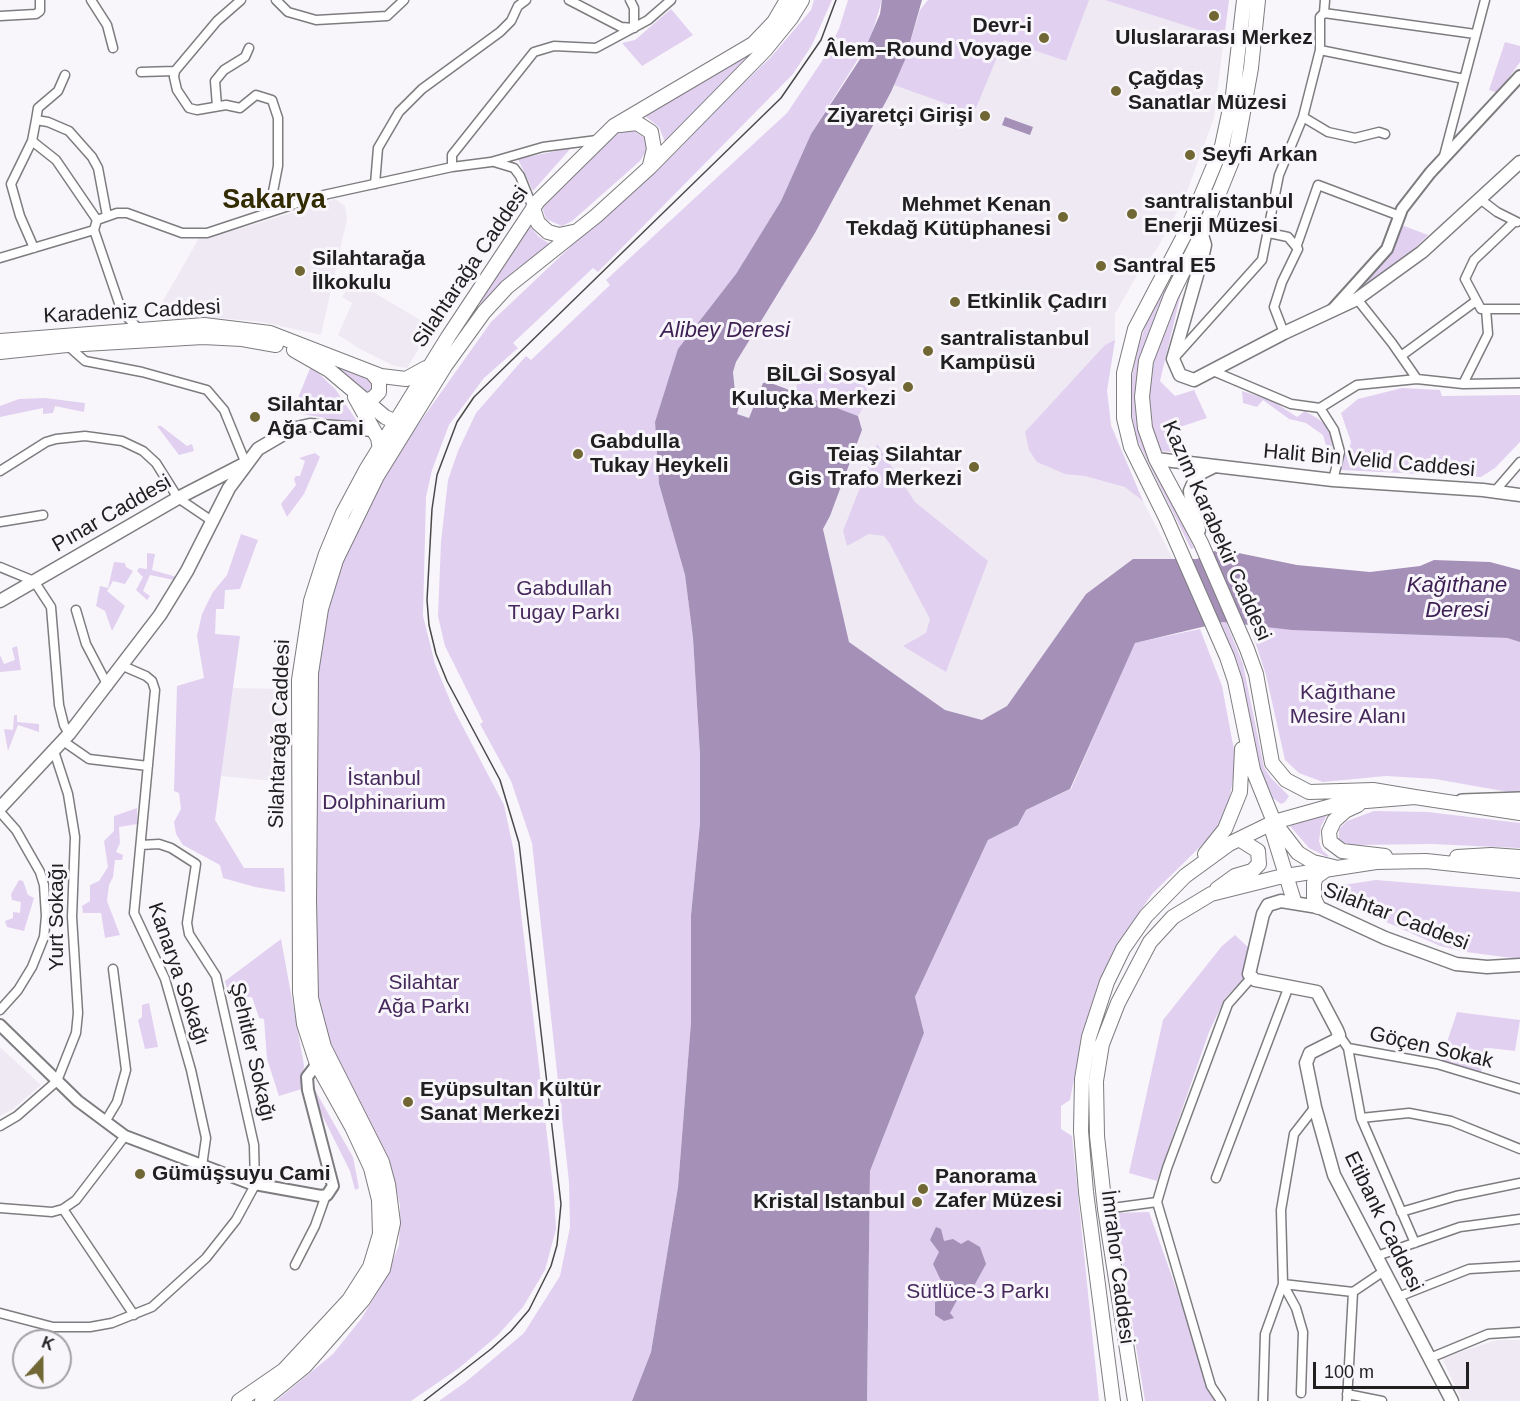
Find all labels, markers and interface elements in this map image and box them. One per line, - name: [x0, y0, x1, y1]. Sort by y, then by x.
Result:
- marker: Uluslararası Merkez: [1207, 9, 1221, 23]
- place label: Devr-i Âlem–Round Voyage: [824, 13, 1032, 63]
- place label: Uluslararası Merkez: [1115, 25, 1313, 51]
- marker: Devr-i Âlem–Round Voyage: [1037, 31, 1051, 45]
- place label: Çağdaş Sanatlar Müzesi: [1128, 66, 1287, 116]
- marker: Çağdaş Sanatlar Müzesi: [1109, 84, 1123, 98]
- place label: Ziyaretçi Girişi: [827, 103, 973, 129]
- marker: Ziyaretçi Girişi: [978, 109, 992, 123]
- place label: Seyfi Arkan: [1202, 142, 1318, 168]
- marker: Seyfi Arkan: [1183, 148, 1197, 162]
- street label: Silahtarağa Caddesi: [408, 182, 534, 352]
- district label: Sakarya: [222, 185, 326, 217]
- place label: santralistanbul Enerji Müzesi: [1144, 189, 1293, 239]
- place label: Mehmet Kenan Tekdağ Kütüphanesi: [846, 192, 1051, 242]
- marker: santralistanbul Enerji Müzesi: [1125, 207, 1139, 221]
- marker: Mehmet Kenan Tekdağ Kütüphanesi: [1056, 210, 1070, 224]
- place label: Silahtarağa İlkokulu: [312, 246, 425, 296]
- place label: Santral E5: [1113, 253, 1216, 279]
- marker: Santral E5: [1094, 259, 1108, 273]
- marker: Silahtarağa İlkokulu: [293, 264, 307, 278]
- place label: Etkinlik Çadırı: [967, 289, 1107, 315]
- street label: Karadeniz Caddesi: [43, 295, 221, 329]
- marker: Etkinlik Çadırı: [948, 295, 962, 309]
- water label: Alibey Deresi: [660, 318, 790, 344]
- place label: santralistanbul Kampüsü: [940, 326, 1089, 376]
- marker: santralistanbul Kampüsü: [921, 344, 935, 358]
- place label: BİLGİ Sosyal Kuluçka Merkezi: [731, 362, 896, 412]
- marker: BİLGİ Sosyal Kuluçka Merkezi: [901, 380, 915, 394]
- place label: Silahtar Ağa Cami: [267, 392, 364, 442]
- marker: Silahtar Ağa Cami: [248, 410, 262, 424]
- street label: Kazım Karabekir Caddesi: [1156, 417, 1276, 645]
- place label: Gabdulla Tukay Heykeli: [590, 429, 729, 479]
- street label: Halit Bin Velid Caddesi: [1262, 439, 1476, 483]
- place label: Teiaş Silahtar Gis Trafo Merkezi: [788, 442, 962, 492]
- marker: Gabdulla Tukay Heykeli: [571, 447, 585, 461]
- marker: Teiaş Silahtar Gis Trafo Merkezi: [967, 460, 981, 474]
- street label: Pınar Caddesi: [48, 470, 176, 558]
- water label: Kağıthane Deresi: [1407, 573, 1507, 624]
- park label: Gabdullah Tugay Parkı: [508, 576, 620, 626]
- street label: Silahtarağa Caddesi: [264, 639, 296, 829]
- park label: Kağıthane Mesire Alanı: [1290, 680, 1406, 730]
- park label: İstanbul Dolphinarium: [322, 766, 446, 816]
- street label: Yurt Sokağı: [44, 863, 70, 971]
- street label: Silahtar Caddesi: [1320, 878, 1472, 956]
- street label: Kanarya Sokağı: [142, 899, 214, 1049]
- park label: Silahtar Ağa Parkı: [378, 970, 470, 1020]
- street label: Şehitler Sokağı: [224, 980, 280, 1124]
- street label: Göçen Sokak: [1367, 1022, 1495, 1074]
- place label: Eyüpsultan Kültür Sanat Merkezi: [420, 1077, 601, 1127]
- marker: Eyüpsultan Kültür Sanat Merkezi: [401, 1095, 415, 1109]
- street label: Etibank Caddesi: [1338, 1148, 1428, 1296]
- place label: Gümüşsuyu Cami: [152, 1161, 331, 1187]
- place label: Panorama Zafer Müzesi: [935, 1164, 1062, 1214]
- marker: Gümüşsuyu Cami: [133, 1167, 147, 1181]
- marker: Panorama Zafer Müzesi: [916, 1182, 930, 1196]
- street label: İmrahor Caddesi: [1095, 1188, 1139, 1346]
- place label: Kristal Istanbul: [753, 1189, 905, 1215]
- marker: Kristal Istanbul: [910, 1195, 924, 1209]
- park label: Sütlüce-3 Parkı: [906, 1279, 1050, 1305]
- north arrow: [12, 1329, 72, 1389]
- text: K: [39, 1334, 56, 1354]
- scale bar: [1316, 1350, 1472, 1388]
- text: 100 m: [1324, 1362, 1374, 1382]

